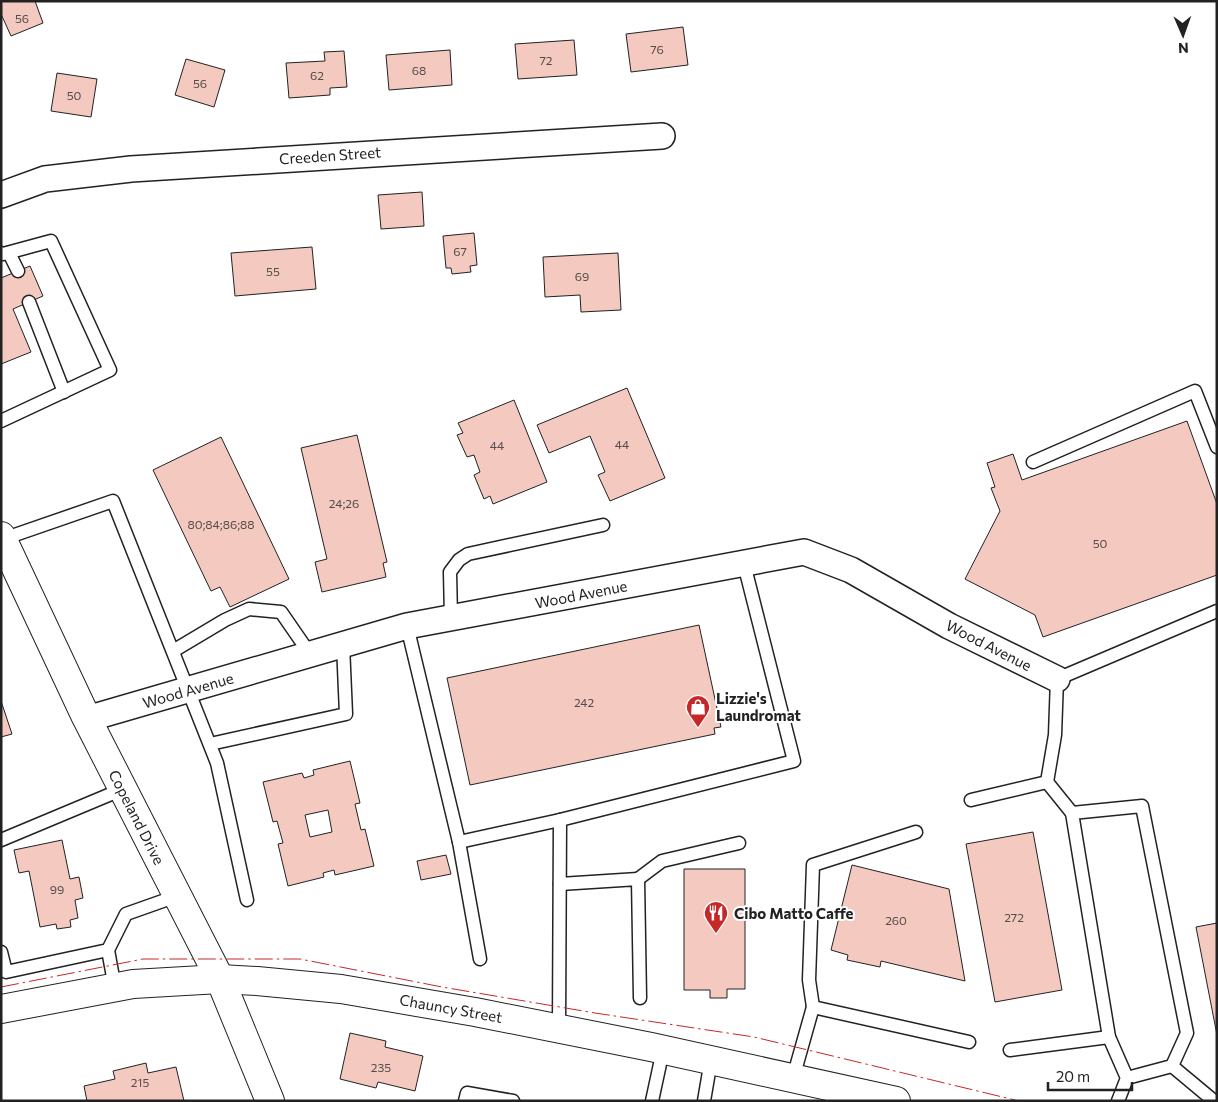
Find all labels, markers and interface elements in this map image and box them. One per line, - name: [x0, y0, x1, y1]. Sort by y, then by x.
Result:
- north arrow: [1158, 10, 1208, 60]
- house number: 56: [15, 11, 29, 25]
- text: N: [1178, 40, 1189, 57]
- house number: 76: [650, 42, 664, 56]
- house number: 72: [540, 53, 553, 67]
- house number: 68: [412, 63, 426, 77]
- house number: 62: [310, 68, 324, 82]
- house number: 56: [193, 76, 207, 90]
- house number: 50: [67, 88, 82, 102]
- street label: Creeden Street: [278, 142, 382, 168]
- house number: 67: [453, 244, 467, 258]
- house number: 55: [266, 264, 280, 278]
- house number: 69: [575, 269, 589, 283]
- house number: 44: [615, 437, 629, 451]
- house number: 44: [490, 438, 504, 452]
- house number: 24;26: [329, 496, 359, 511]
- house number: 80;84;86;88: [187, 517, 255, 532]
- house number: 50: [1093, 536, 1108, 550]
- street label: Wood Avenue: [533, 576, 629, 612]
- street label: Wood Avenue: [943, 616, 1035, 674]
- street label: Wood Avenue: [140, 668, 236, 712]
- place label: Lizzie's Laundromat: [716, 689, 801, 724]
- shop icon: Lizzie's Laundromat: [685, 694, 711, 728]
- house number: 242: [574, 695, 594, 709]
- street label: Copeland Drive: [105, 767, 169, 868]
- house number: 99: [50, 882, 64, 896]
- restaurant icon: Cibo Matto Caffe: [703, 900, 729, 934]
- place label: Cibo Matto Caffe: [734, 904, 854, 922]
- house number: 272: [1004, 910, 1024, 924]
- house number: 260: [885, 913, 907, 927]
- street label: Chauncy Street: [398, 990, 504, 1026]
- house number: 235: [371, 1060, 391, 1074]
- scale bar: [1048, 1060, 1132, 1092]
- text: 20 m: [1056, 1067, 1090, 1085]
- house number: 215: [131, 1075, 149, 1089]

